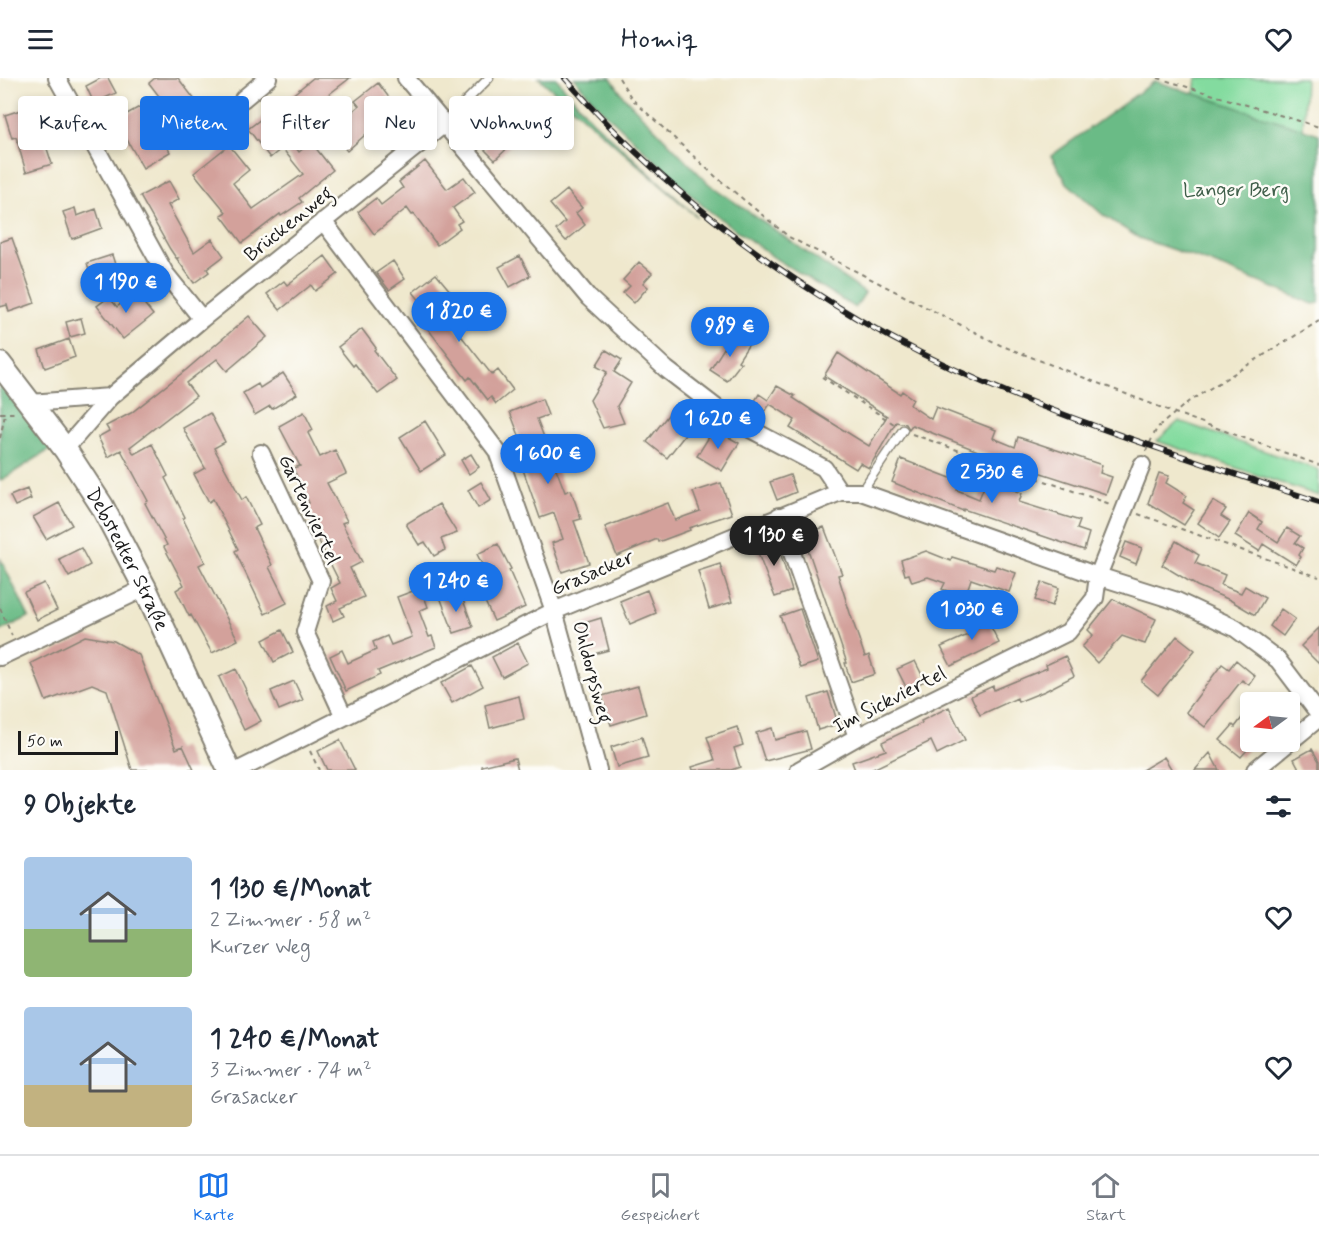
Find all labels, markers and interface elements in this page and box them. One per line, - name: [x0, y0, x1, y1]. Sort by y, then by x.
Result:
- text: Homiq: [621, 22, 698, 57]
- icon: menu: [24, 23, 57, 56]
- icon: heart: [1262, 23, 1295, 56]
- chip: Kaufen: [18, 96, 128, 150]
- chip: Mieten: [140, 96, 249, 150]
- chip: Filter: [261, 96, 352, 150]
- chip: Neu: [364, 96, 437, 150]
- chip: Wohnung: [449, 96, 574, 150]
- park label: Langer Berg: [1183, 177, 1289, 205]
- street label: Brückenweg: [239, 180, 340, 270]
- pin: 1 190 €: [71, 263, 181, 314]
- text: 1 190 €: [94, 269, 158, 296]
- pin: 1 820 €: [404, 292, 514, 343]
- text: 1 820 €: [426, 298, 492, 325]
- pin: 989 €: [688, 307, 772, 358]
- text: 989 €: [705, 313, 755, 340]
- pin: 1 620 €: [663, 399, 773, 450]
- text: 1 620 €: [684, 405, 752, 432]
- pin: 1 600 €: [493, 434, 603, 485]
- text: 1 600 €: [514, 440, 582, 467]
- street label: Gartenviertel: [271, 450, 346, 569]
- pin: 2 530 €: [937, 453, 1047, 504]
- text: 2 530 €: [960, 459, 1024, 486]
- street label: Debstedter Straße: [79, 483, 175, 635]
- pin: 1 130 €: [719, 516, 829, 567]
- text: 1 130 €: [744, 522, 804, 549]
- street label: Grasacker: [547, 544, 639, 603]
- pin: 1 240 €: [401, 562, 511, 613]
- text: 1 240 €: [423, 568, 489, 595]
- pin: 1 030 €: [917, 590, 1027, 641]
- text: 1 030 €: [940, 596, 1004, 623]
- street label: Ohldorpsweg: [563, 618, 618, 727]
- street label: Im Sickviertel: [828, 660, 951, 740]
- north arrow: [1240, 692, 1300, 752]
- map controls: [1240, 692, 1300, 752]
- scale bar: [18, 728, 118, 756]
- text: 50 m: [27, 731, 63, 752]
- text: 9 Objekte: [24, 789, 136, 823]
- icon: filters: [1262, 790, 1295, 823]
- text: 1 130 €/Monat: [210, 873, 372, 907]
- icon: home: [72, 881, 144, 953]
- icon: heart: [1262, 901, 1295, 934]
- text: 2 Zimmer · 58 m²: [210, 907, 371, 934]
- text: Kurzer Weg: [210, 934, 311, 961]
- text: 1 240 €/Monat: [210, 1023, 379, 1057]
- icon: home: [72, 1031, 144, 1103]
- icon: heart: [1262, 1051, 1295, 1084]
- text: 3 Zimmer · 74 m²: [210, 1057, 372, 1084]
- text: Grasacker: [210, 1084, 298, 1111]
- tab: Karte: [193, 1169, 234, 1226]
- tab: Gespeichert: [621, 1169, 700, 1226]
- tab: Start: [1086, 1169, 1126, 1226]

